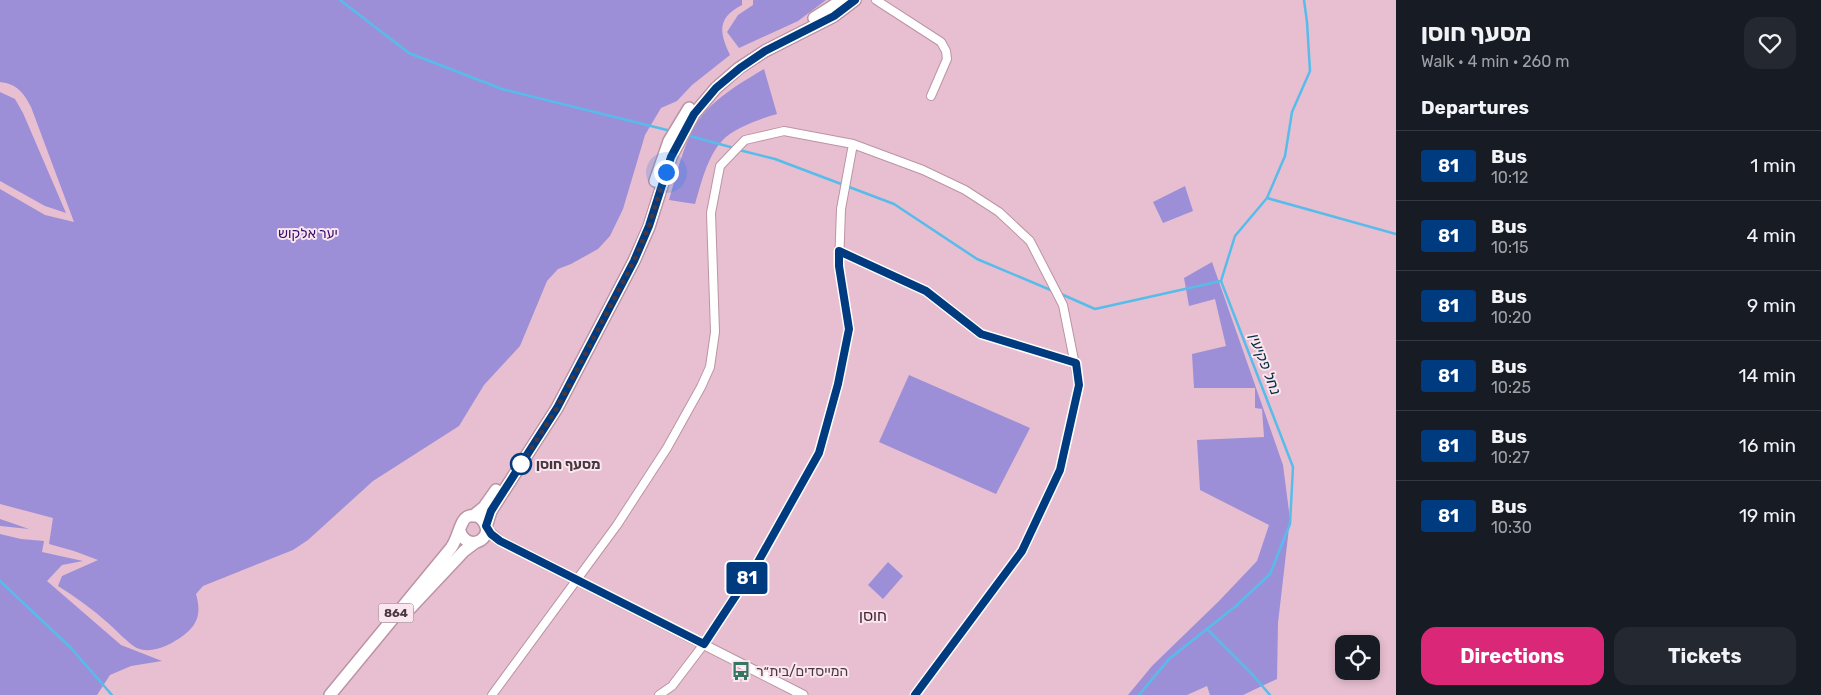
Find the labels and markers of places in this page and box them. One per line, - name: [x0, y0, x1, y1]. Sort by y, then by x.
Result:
- marker: מסעף חוסן: [510, 453, 532, 475]
- place label: מסעף חוסן: [536, 456, 600, 473]
- bus stop icon: המייסדים/בית״ר: [730, 660, 752, 682]
- place label: המייסדים/בית״ר: [756, 663, 848, 680]

